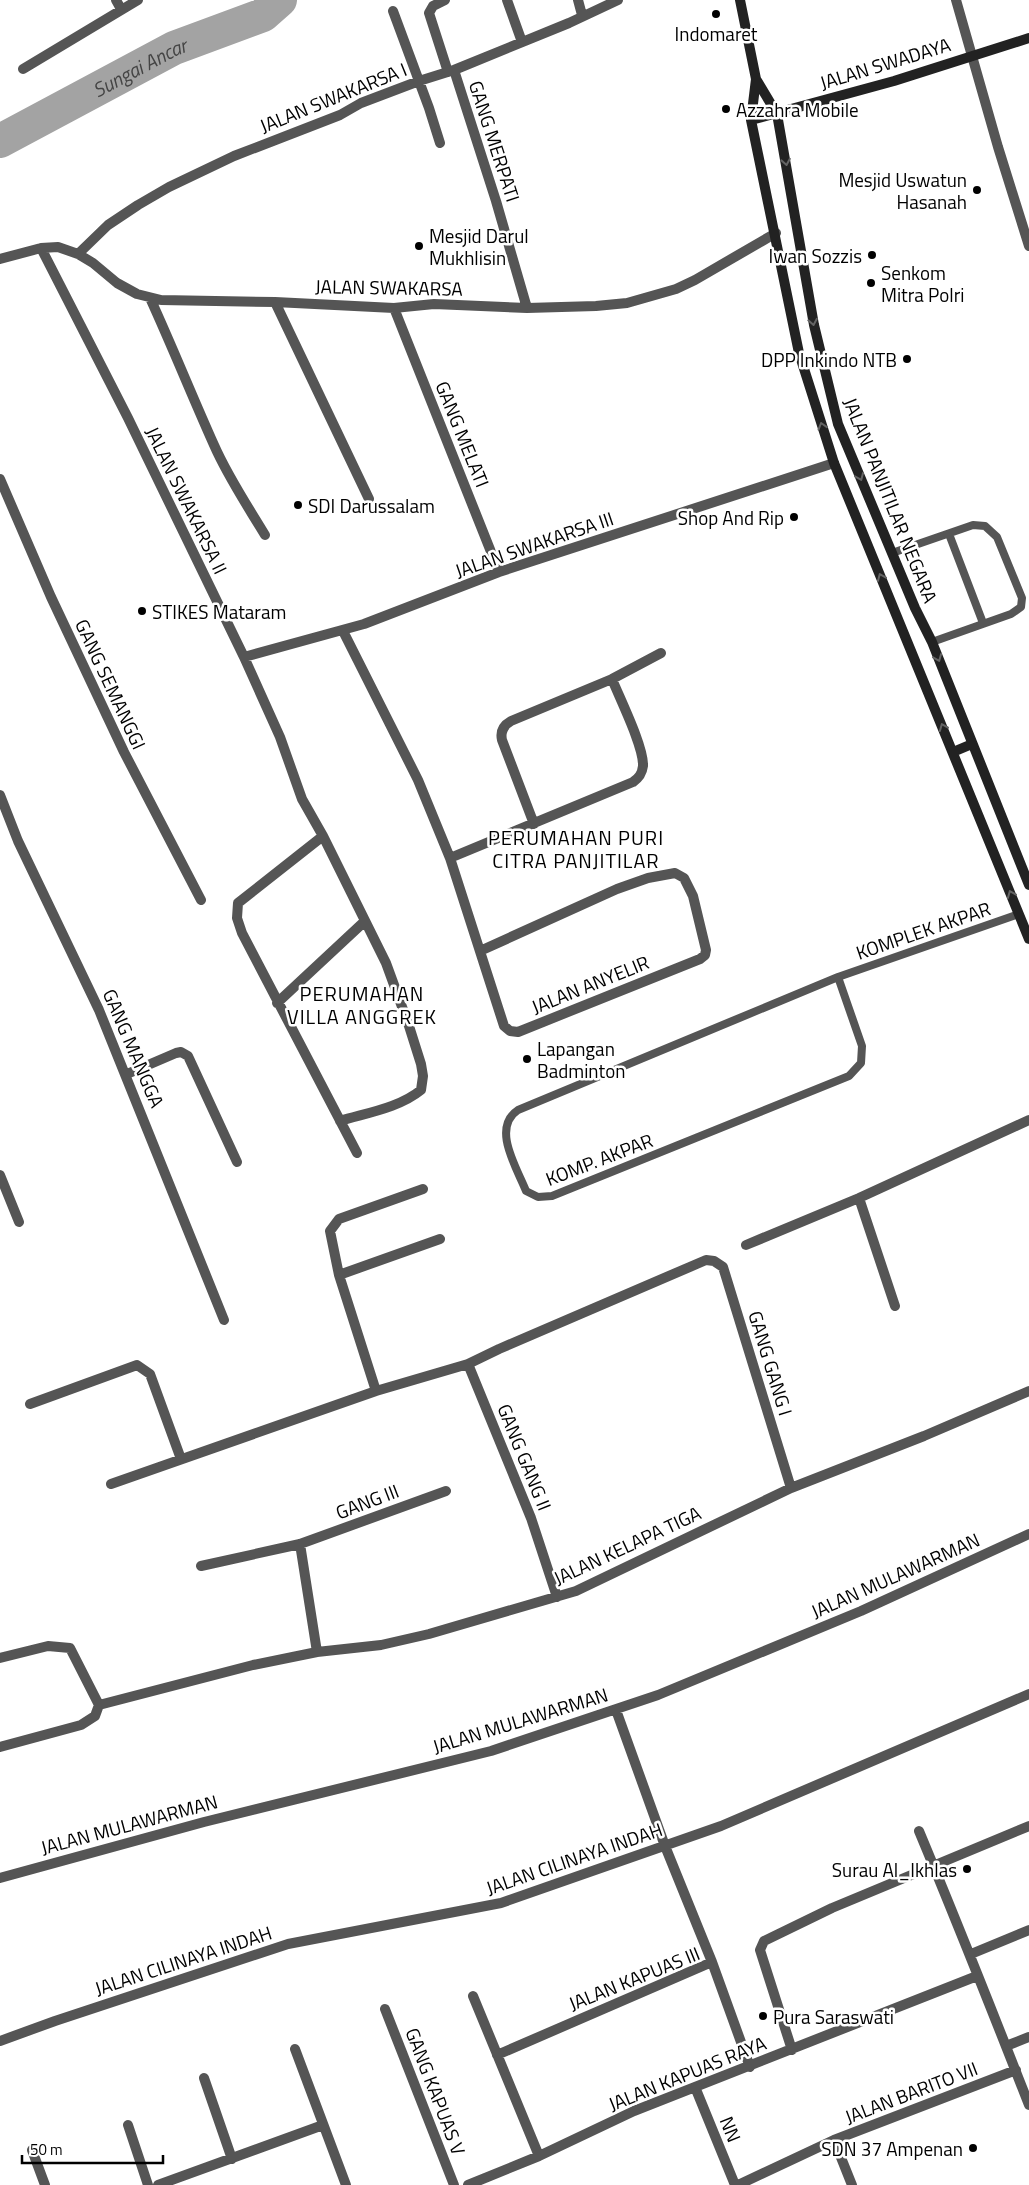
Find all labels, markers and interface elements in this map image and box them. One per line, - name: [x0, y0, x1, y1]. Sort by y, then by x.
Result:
- marker: Indomaret: [710, 8, 722, 20]
- place label: Indomaret: [675, 19, 758, 48]
- water label: Sungai Ancar: [87, 28, 193, 105]
- street label: JALAN SWADAYA: [816, 29, 954, 97]
- street label: JALAN SWAKARSA I: [255, 54, 411, 140]
- street label: GANG MERPATI: [462, 77, 528, 205]
- place label: Azzahra Mobile: [736, 95, 859, 124]
- marker: Azzahra Mobile: [720, 103, 732, 115]
- one-way arrow: [780, 157, 790, 166]
- place label: Mesjid Uswatun Hasanah: [838, 165, 967, 216]
- marker: Mesjid Uswatun Hasanah: [971, 184, 983, 196]
- place label: Mesjid Darul Mukhlisin: [429, 221, 529, 272]
- marker: Mesjid Darul Mukhlisin: [413, 240, 425, 252]
- place label: Iwan Sozzis: [768, 241, 862, 270]
- marker: Iwan Sozzis: [866, 249, 878, 261]
- place label: Senkom Mitra Polri: [881, 258, 964, 309]
- street label: JALAN SWAKARSA: [315, 271, 463, 303]
- marker: Senkom Mitra Polri: [865, 277, 877, 289]
- one-way arrow: [807, 317, 818, 326]
- place label: DPP Inkindo NTB: [761, 345, 897, 374]
- marker: DPP Inkindo NTB: [901, 353, 913, 365]
- street label: GANG MELATI: [428, 376, 498, 492]
- street label: JALAN PANJITILAR NEGARA: [836, 393, 946, 607]
- street label: JALAN SWAKARSA II: [139, 421, 235, 579]
- one-way arrow: [818, 422, 828, 431]
- one-way arrow: [854, 472, 865, 481]
- place label: SDI Darussalam: [308, 491, 435, 520]
- marker: SDI Darussalam: [292, 499, 304, 511]
- street label: JALAN SWAKARSA III: [451, 503, 617, 585]
- place label: Shop And Rip: [678, 503, 784, 532]
- marker: Shop And Rip: [788, 511, 800, 523]
- one-way arrow: [877, 573, 888, 582]
- place label: STIKES Mataram: [152, 597, 286, 626]
- marker: STIKES Mataram: [136, 605, 148, 617]
- street label: GANG SEMANGGI: [68, 614, 154, 754]
- one-way arrow: [932, 653, 942, 662]
- one-way arrow: [939, 724, 949, 732]
- district label: PERUMAHAN PURI CITRA PANJITILAR: [488, 822, 664, 876]
- one-way arrow: [1007, 890, 1018, 899]
- street label: KOMPLEK AKPAR: [852, 893, 994, 967]
- street label: JALAN ANYELIR: [527, 947, 653, 1021]
- district label: PERUMAHAN VILLA ANGGREK: [287, 978, 437, 1032]
- street label: GANG MANGGA: [96, 984, 172, 1112]
- place label: Lapangan Badminton: [537, 1034, 625, 1085]
- marker: Lapangan Badminton: [521, 1053, 533, 1065]
- street label: KOMP. AKPAR: [541, 1125, 657, 1193]
- street label: GANG GANG I: [741, 1307, 801, 1419]
- street label: GANG GANG II: [490, 1399, 560, 1515]
- street label: GANG III: [331, 1476, 403, 1526]
- street label: JALAN KELAPA TIGA: [548, 1498, 706, 1592]
- street label: JALAN MULAWARMAN: [806, 1525, 984, 1625]
- street label: JALAN MULAWARMAN: [429, 1680, 611, 1760]
- street label: JALAN MULAWARMAN: [37, 1786, 221, 1862]
- street label: JALAN CILINAYA INDAH: [482, 1814, 666, 1902]
- place label: Surau Al_Ikhlas: [832, 1855, 957, 1884]
- marker: Surau Al_Ikhlas: [961, 1863, 973, 1875]
- street label: JALAN CILINAYA INDAH: [91, 1918, 275, 2002]
- street label: JALAN KAPUAS III: [564, 1938, 704, 2018]
- place label: Pura Saraswati: [773, 2002, 894, 2031]
- marker: Pura Saraswati: [757, 2010, 769, 2022]
- street label: GANG KAPUAS V: [398, 2023, 474, 2159]
- street label: JALAN KAPUAS RAYA: [604, 2028, 770, 2118]
- street label: JALAN BARITO VII: [840, 2053, 982, 2131]
- street label: NN: [713, 2112, 749, 2146]
- scale bar: [22, 2132, 164, 2164]
- place label: SDN 37 Ampenan: [821, 2134, 963, 2163]
- text: 50 m: [30, 2138, 63, 2161]
- marker: SDN 37 Ampenan: [967, 2142, 979, 2154]

